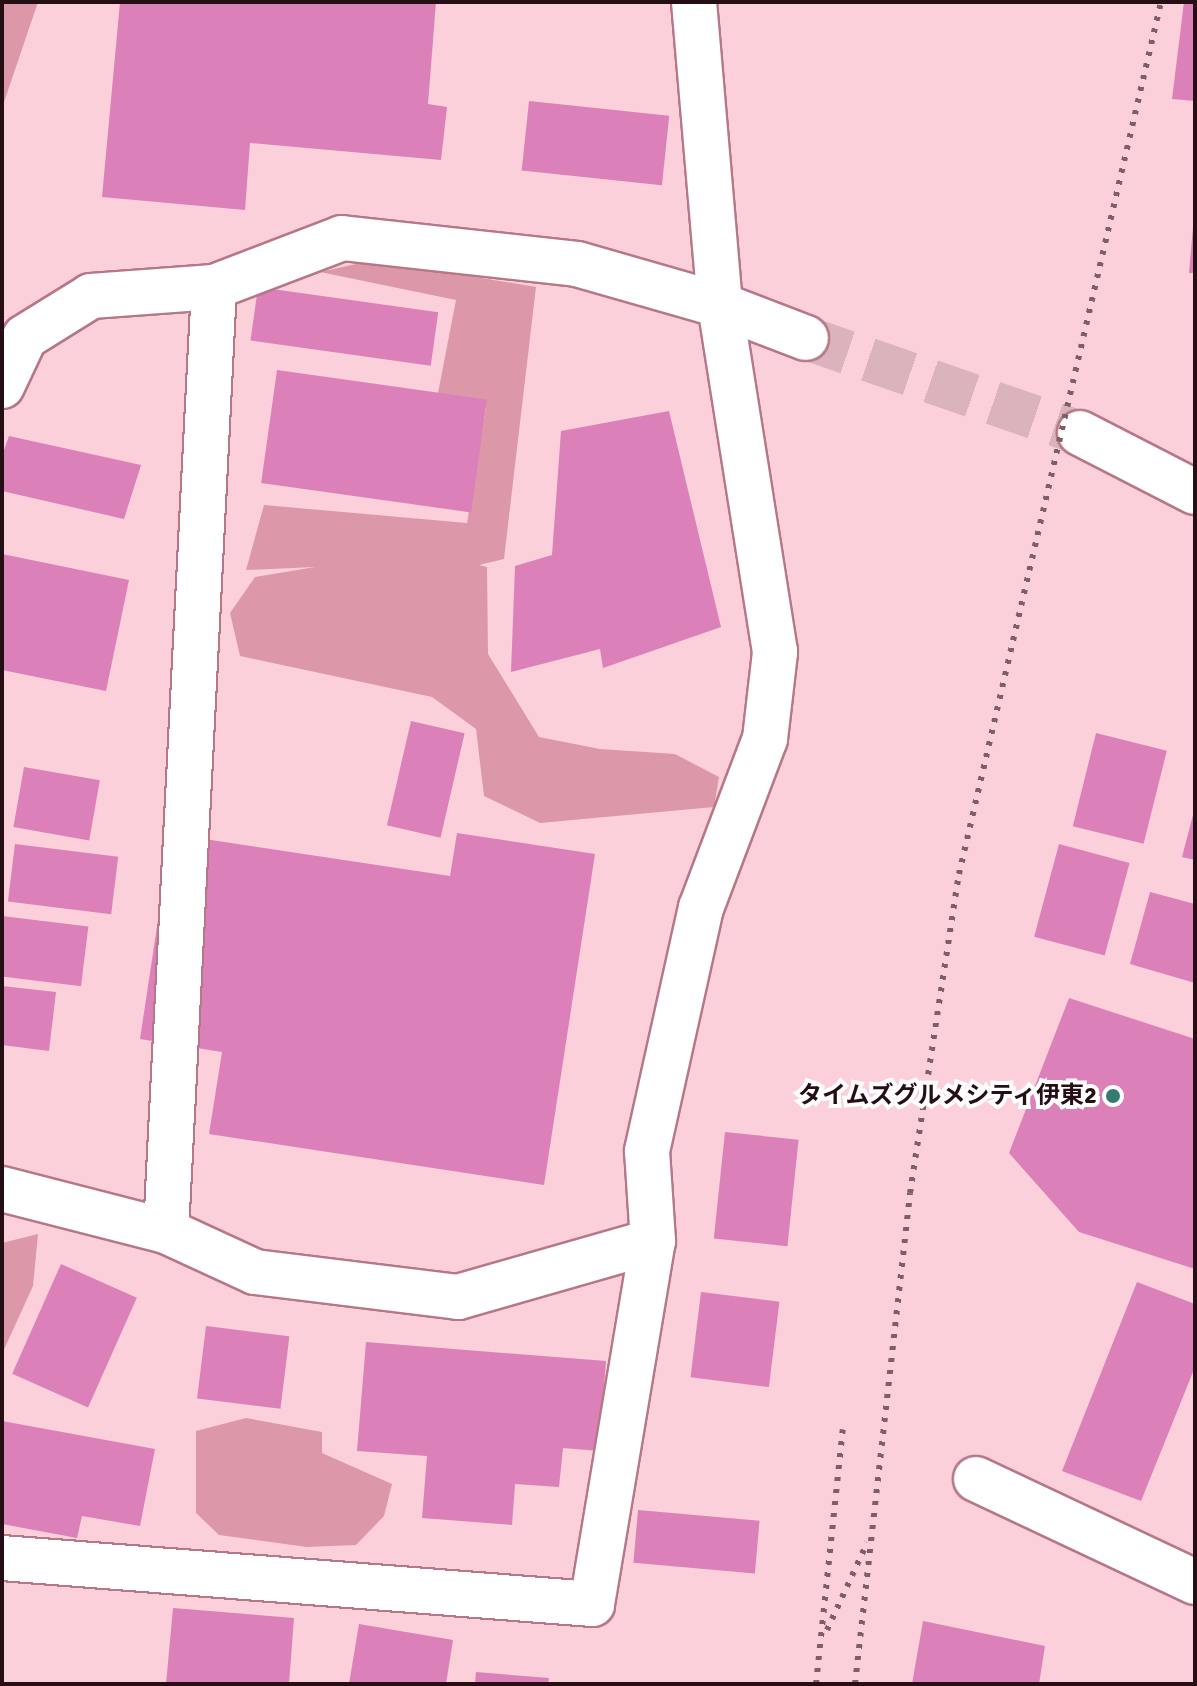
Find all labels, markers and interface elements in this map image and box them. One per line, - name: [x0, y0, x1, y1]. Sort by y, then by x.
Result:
- place label: タイムズグルメシティ伊東2: [796, 1082, 1097, 1110]
- marker: タイムズグルメシティ伊東2: [1104, 1087, 1122, 1105]

